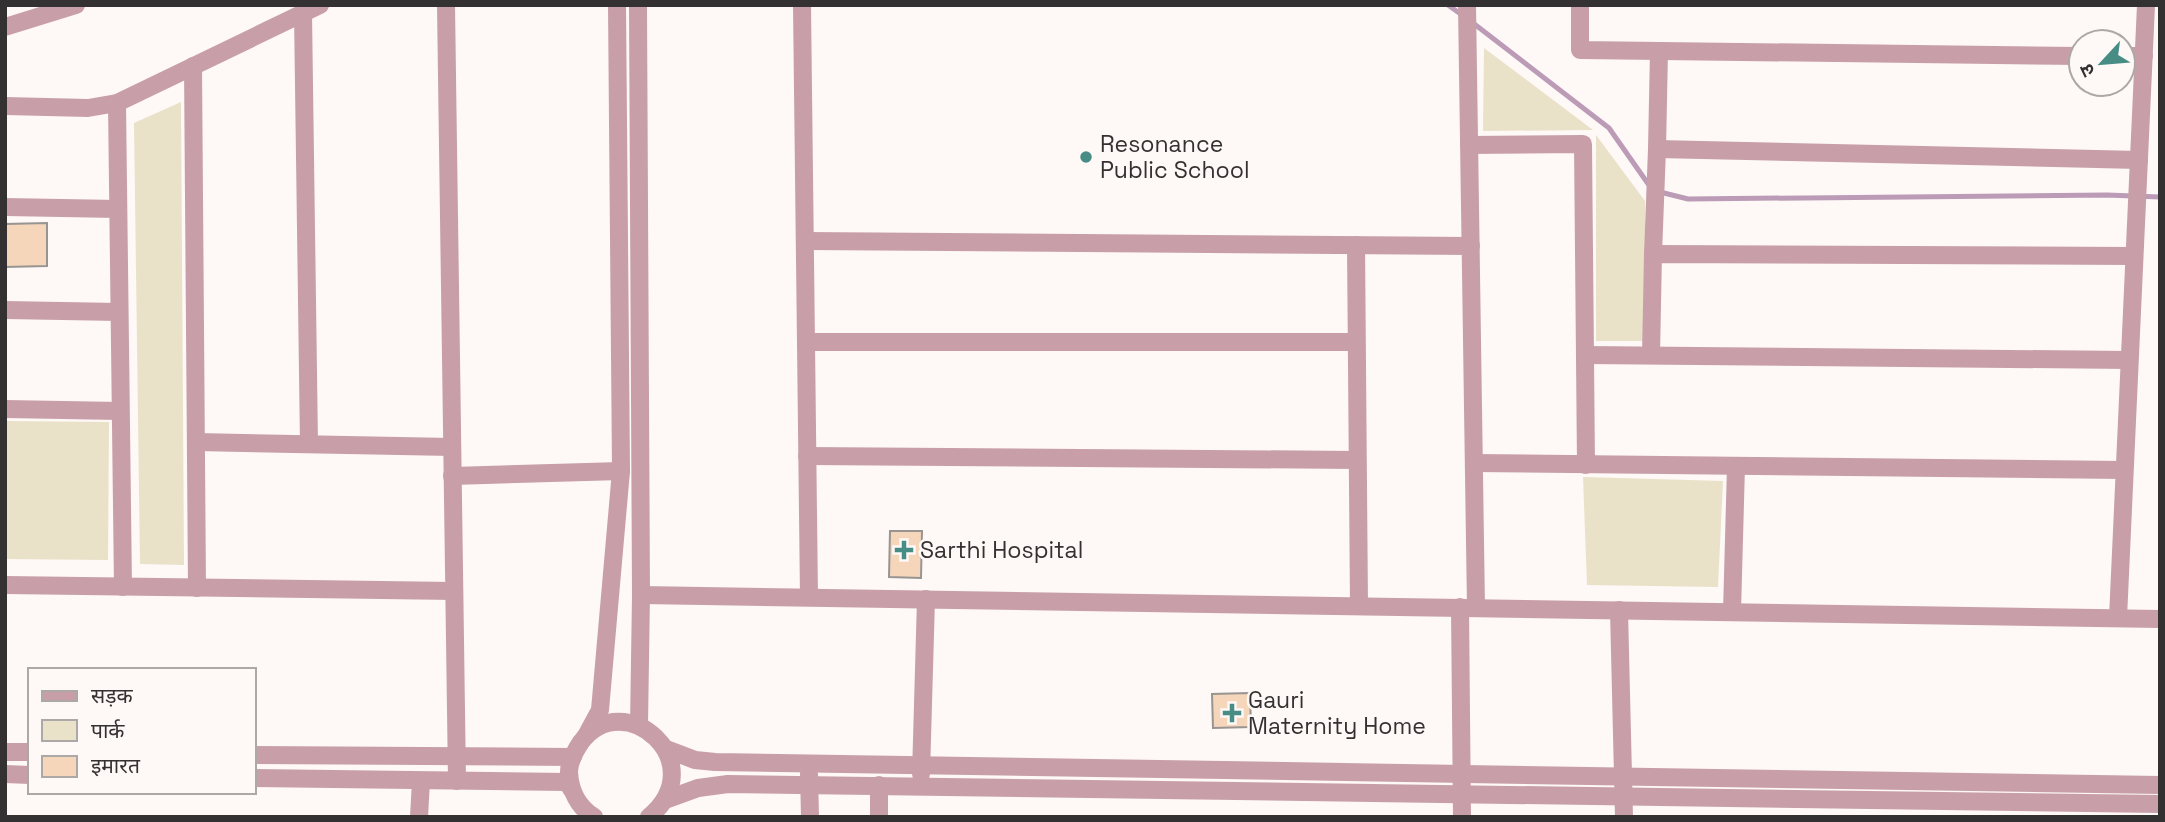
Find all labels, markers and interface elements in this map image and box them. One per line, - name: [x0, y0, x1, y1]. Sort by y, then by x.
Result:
- north arrow: [2067, 28, 2137, 98]
- text: उ: [2073, 59, 2101, 81]
- place label: Resonance Public School: [1100, 129, 1250, 185]
- marker: Resonance Public School: [1078, 149, 1094, 165]
- place label: Sarthi Hospital: [920, 535, 1083, 565]
- marker: Sarthi Hospital: [894, 540, 914, 560]
- legend: [28, 668, 256, 794]
- text: सड़क: [91, 682, 133, 709]
- place label: Gauri Maternity Home: [1248, 685, 1426, 741]
- marker: Gauri Maternity Home: [1222, 703, 1242, 723]
- text: पार्क: [91, 717, 125, 744]
- text: इमारत: [91, 752, 141, 779]

